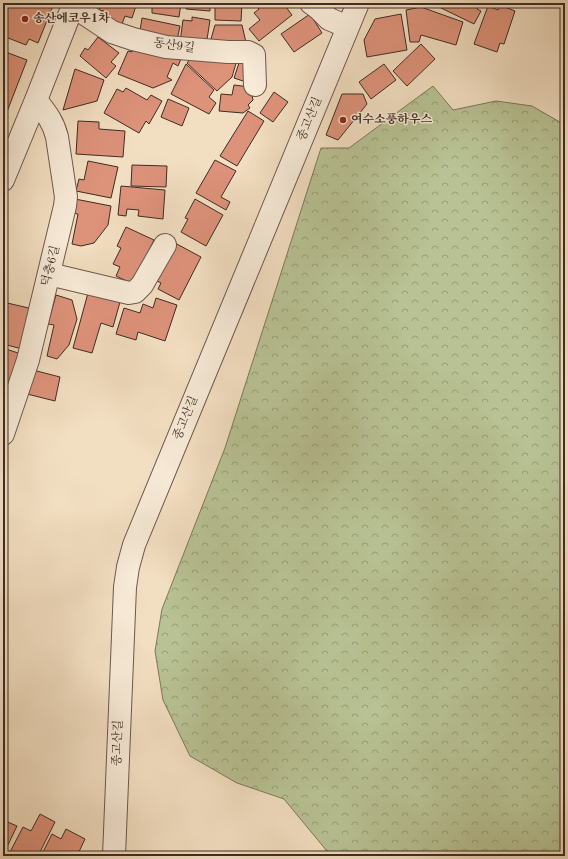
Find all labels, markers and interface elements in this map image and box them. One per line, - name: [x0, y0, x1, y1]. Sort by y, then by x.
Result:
- place label: 송산에코우1차: [33, 11, 110, 25]
- marker: 송산에코우1차: [20, 14, 30, 24]
- street label: 동산9길: [152, 36, 196, 55]
- street label: 종고산길: [295, 95, 324, 143]
- place label: 여수소풍하우스: [351, 112, 433, 126]
- marker: 여수소풍하우스: [338, 115, 348, 125]
- street label: 덕충6길: [38, 244, 62, 288]
- street label: 종고산길: [171, 394, 200, 442]
- street label: 종고산길: [110, 720, 125, 766]

